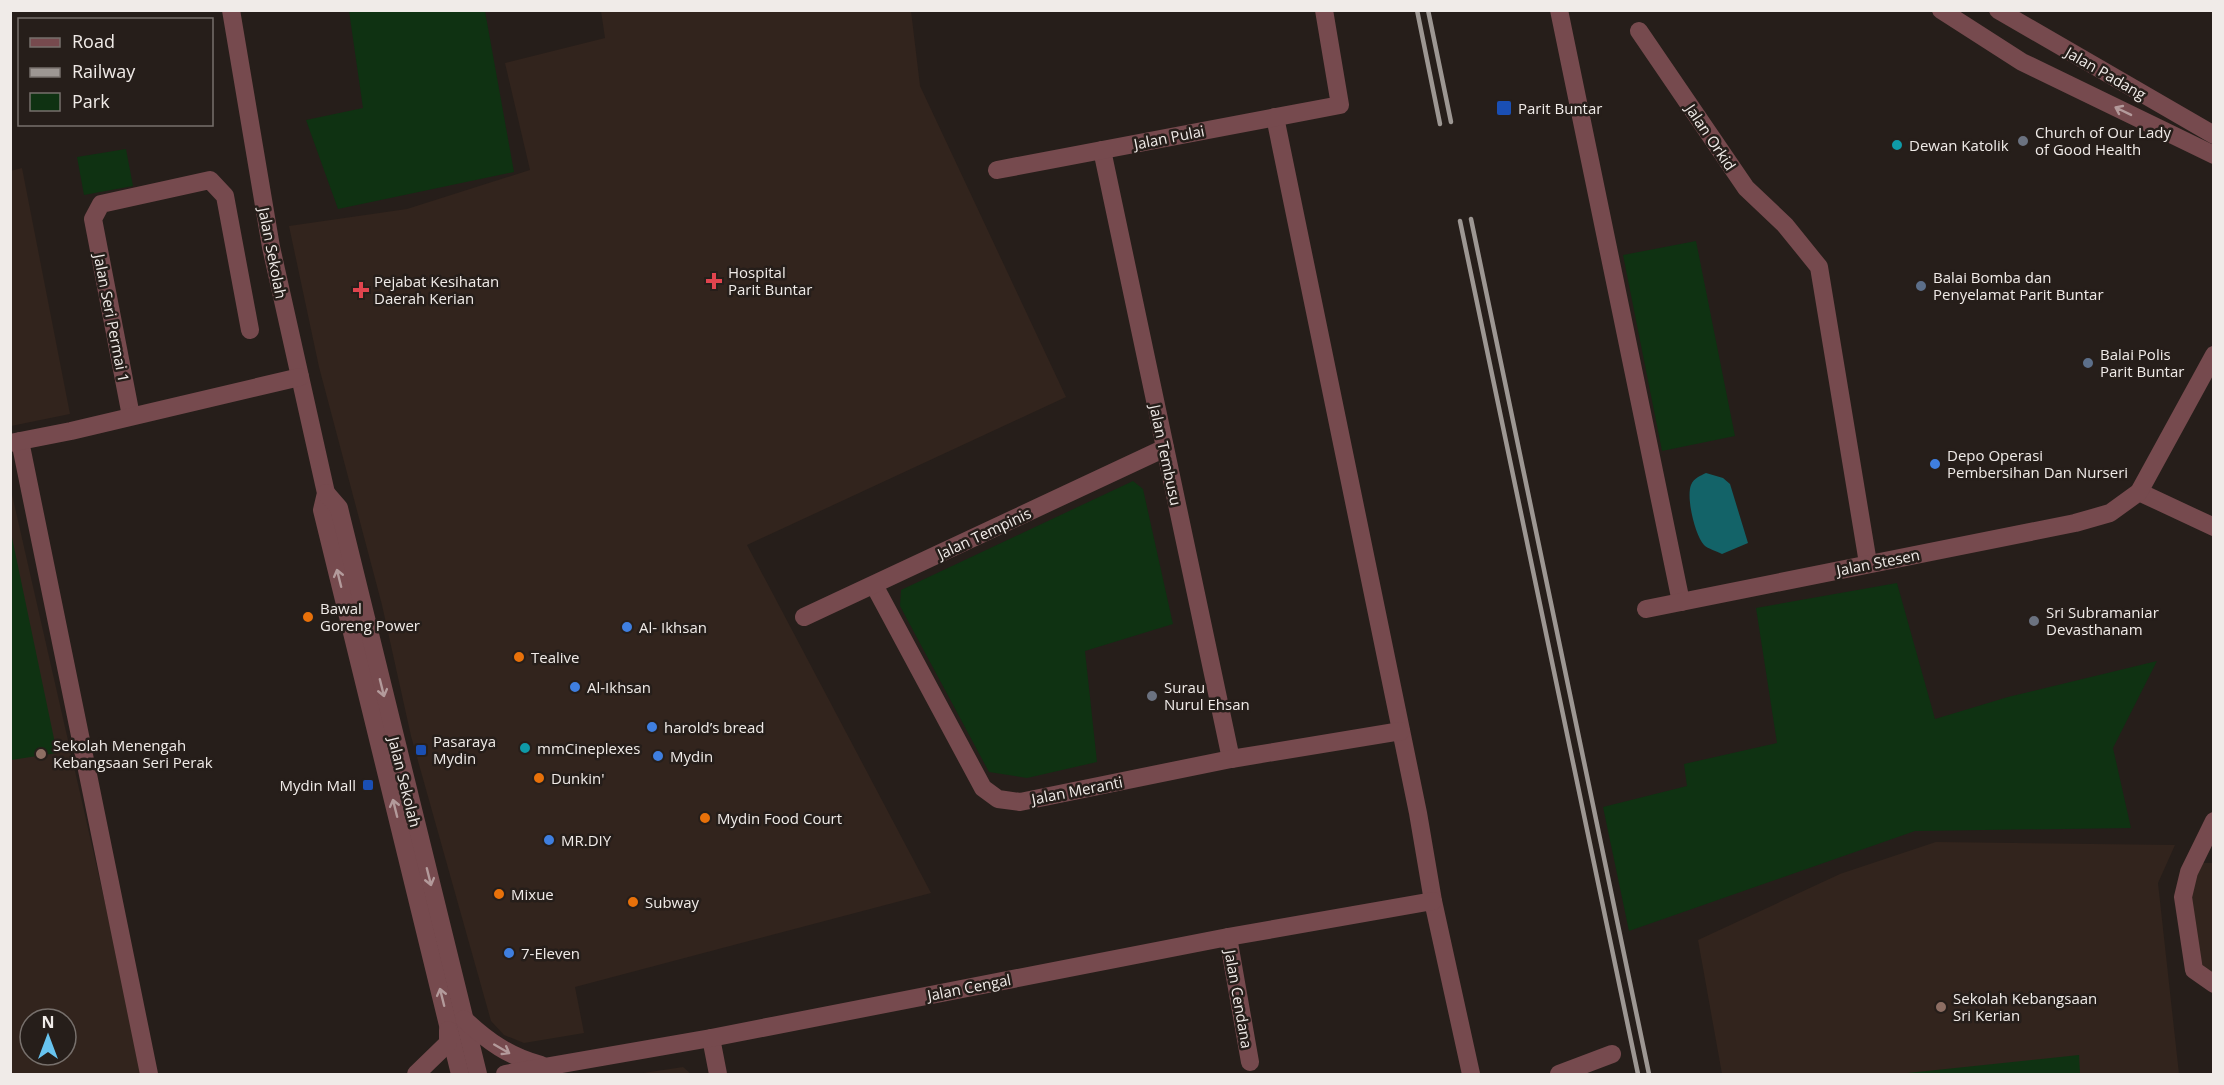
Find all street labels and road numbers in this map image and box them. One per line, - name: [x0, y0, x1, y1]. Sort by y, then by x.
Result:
- street label: Jalan Padang: [2060, 41, 2150, 104]
- street label: Jalan Orkid: [1680, 98, 1741, 174]
- street label: Jalan Pulai: [1130, 120, 1206, 154]
- street label: Jalan Sekolah: [254, 204, 292, 300]
- street label: Jalan Seri Permai 1: [89, 250, 134, 384]
- street label: Jalan Tembusu: [1145, 401, 1186, 507]
- street label: Jalan Tempinis: [932, 503, 1034, 564]
- street label: Jalan Stesen: [1833, 544, 1921, 580]
- street label: Jalan Sekolah: [384, 733, 426, 829]
- street label: Jalan Meranti: [1028, 771, 1124, 809]
- street label: Jalan Cendana: [1220, 946, 1258, 1050]
- street label: Jalan Cengal: [923, 969, 1013, 1005]

